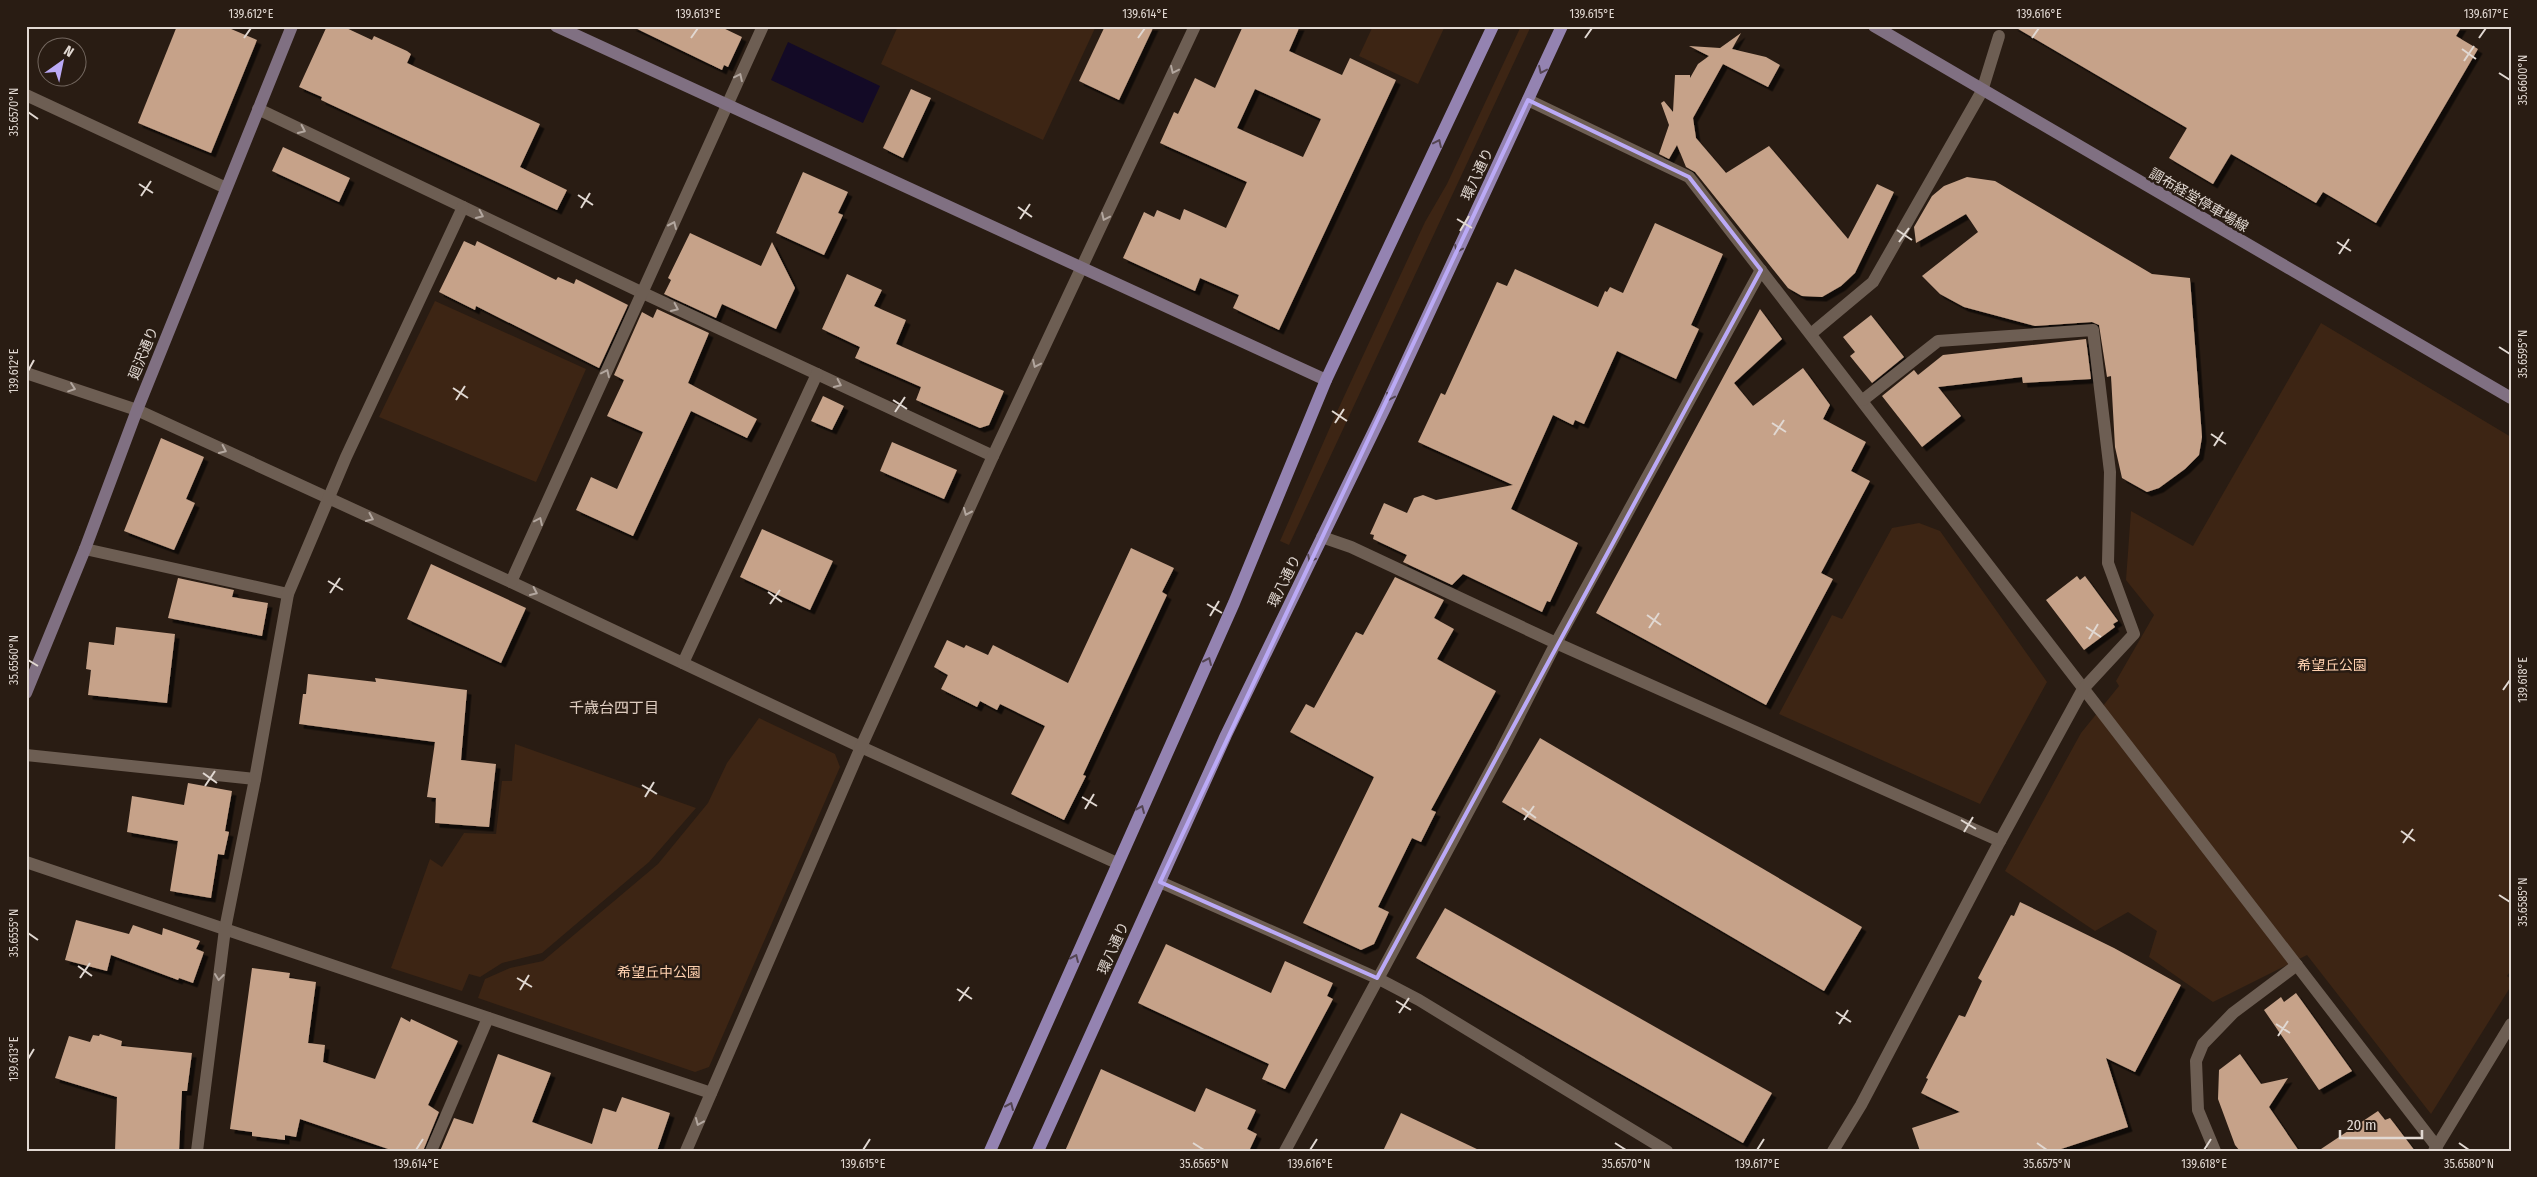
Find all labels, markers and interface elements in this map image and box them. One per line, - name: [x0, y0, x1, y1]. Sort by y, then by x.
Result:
- text: 139.612°E: [229, 7, 274, 21]
- text: 139.613°E: [676, 7, 721, 21]
- text: 139.614°E: [1122, 7, 1168, 21]
- text: 139.615°E: [1570, 7, 1615, 21]
- text: 139.616°E: [2016, 7, 2062, 21]
- text: 139.617°E: [2464, 7, 2509, 21]
- north arrow: [38, 38, 88, 88]
- text: N: [61, 42, 77, 61]
- text: 35.6600°N: [2516, 55, 2530, 105]
- one-way arrow: [1170, 65, 1180, 74]
- one-way arrow: [1537, 65, 1548, 74]
- one-way arrow: [733, 73, 744, 82]
- text: 35.6570°N: [7, 88, 21, 136]
- one-way arrow: [297, 124, 306, 135]
- one-way arrow: [1431, 139, 1442, 148]
- street label: 環八通り: [1458, 145, 1497, 203]
- street label: 調布経堂停車場線: [2146, 165, 2251, 236]
- one-way arrow: [475, 209, 484, 219]
- one-way arrow: [1101, 212, 1111, 221]
- one-way arrow: [667, 221, 678, 230]
- one-way arrow: [1455, 244, 1465, 253]
- one-way arrow: [670, 301, 679, 312]
- street label: 廻沢通り: [125, 324, 162, 382]
- text: 35.6595°N: [2516, 330, 2530, 378]
- text: 139.612°E: [7, 348, 21, 393]
- one-way arrow: [1032, 359, 1042, 368]
- one-way arrow: [600, 369, 611, 378]
- one-way arrow: [833, 377, 842, 388]
- one-way arrow: [68, 383, 76, 393]
- one-way arrow: [1385, 392, 1396, 401]
- one-way arrow: [218, 444, 227, 454]
- one-way arrow: [963, 507, 974, 516]
- one-way arrow: [365, 512, 374, 522]
- one-way arrow: [532, 517, 543, 526]
- street label: 環八通り: [1265, 552, 1304, 610]
- one-way arrow: [1307, 554, 1317, 563]
- one-way arrow: [529, 586, 538, 597]
- text: 35.6560°N: [7, 635, 21, 685]
- one-way arrow: [1201, 657, 1212, 666]
- park label: 希望丘公園: [2297, 657, 2367, 674]
- text: 139.618°E: [2516, 657, 2530, 703]
- district label: 千歳台四丁目: [569, 699, 659, 717]
- one-way arrow: [1135, 805, 1146, 814]
- text: 35.6585°N: [2516, 877, 2530, 927]
- text: 35.6555°N: [7, 909, 21, 957]
- street label: 環八通り: [1094, 919, 1133, 977]
- one-way arrow: [1070, 954, 1080, 962]
- park label: 希望丘中公園: [617, 964, 701, 981]
- one-way arrow: [214, 974, 225, 982]
- text: 139.613°E: [7, 1036, 21, 1081]
- one-way arrow: [1003, 1102, 1014, 1111]
- scale bar: [2340, 1107, 2422, 1139]
- text: 20 m: [2347, 1116, 2377, 1134]
- one-way arrow: [694, 1117, 705, 1126]
- text: 139.614°E: [393, 1157, 439, 1171]
- text: 139.615°E: [841, 1157, 886, 1171]
- text: 35.6565°N: [1180, 1157, 1228, 1171]
- text: 139.616°E: [1287, 1157, 1333, 1171]
- text: 35.6570°N: [1602, 1157, 1650, 1171]
- text: 139.617°E: [1735, 1157, 1780, 1171]
- text: 35.6575°N: [2023, 1157, 2071, 1171]
- text: 139.618°E: [2181, 1157, 2227, 1171]
- text: 35.6580°N: [2444, 1157, 2494, 1171]

